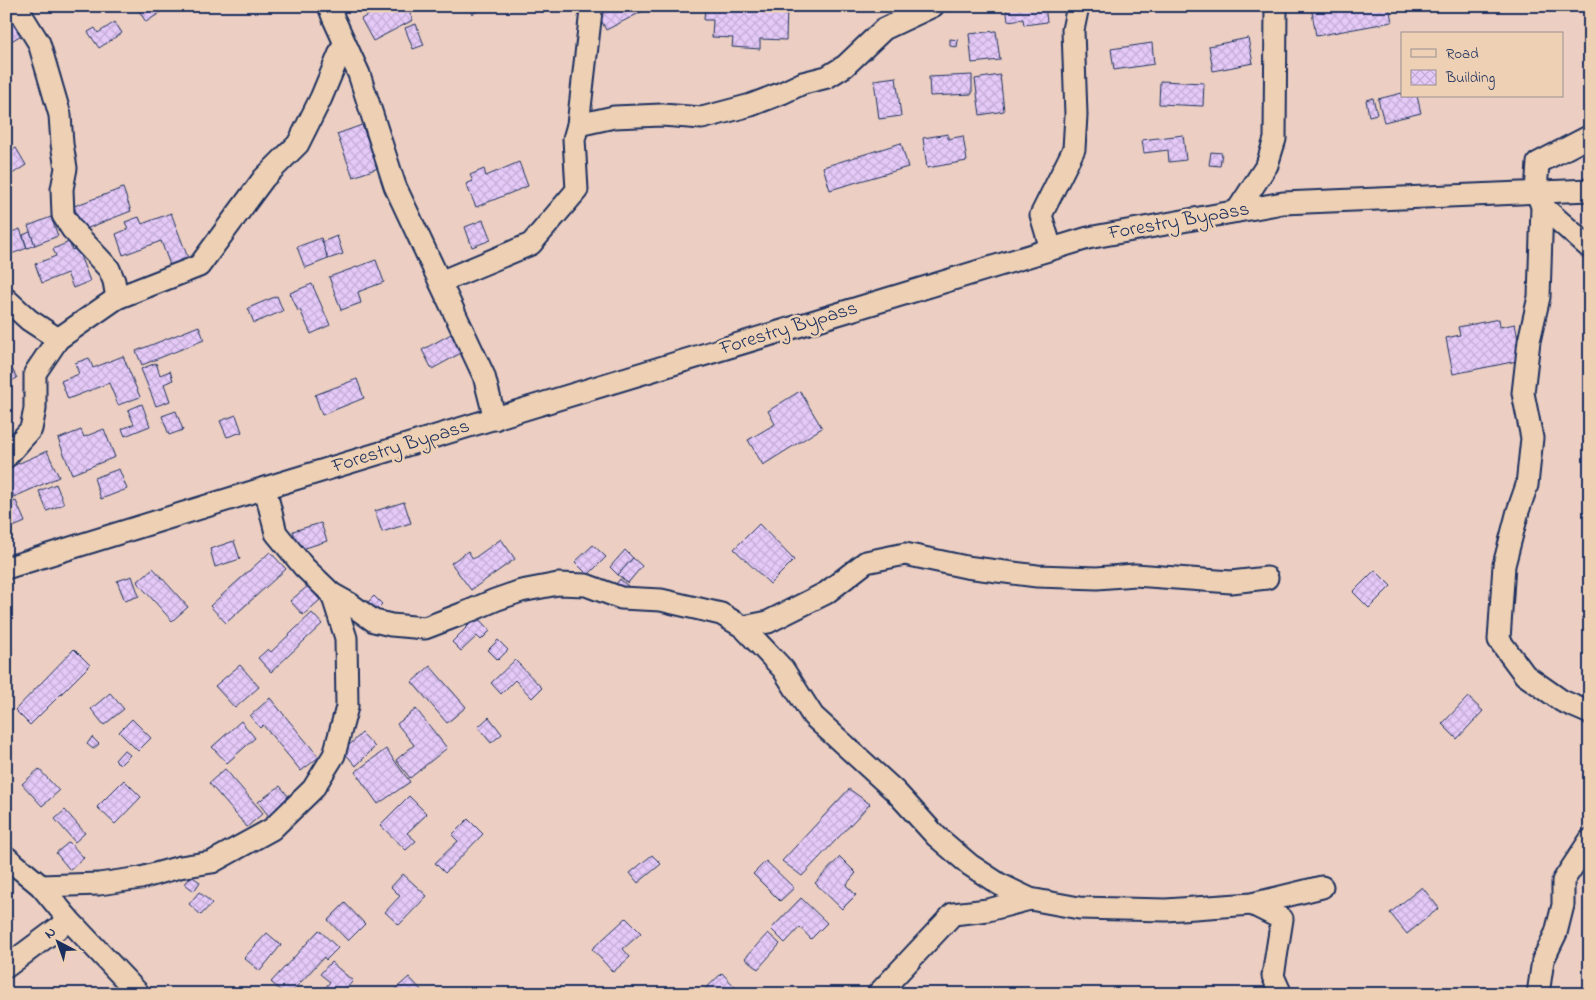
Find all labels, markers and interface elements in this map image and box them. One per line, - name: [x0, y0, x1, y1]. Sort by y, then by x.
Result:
- legend: [1401, 32, 1564, 98]
- text: Road: [1446, 43, 1479, 65]
- text: Building: [1445, 67, 1495, 90]
- street label: Forestry Bypass: [1105, 195, 1252, 249]
- street label: Forestry Bypass: [716, 294, 861, 364]
- street label: Forestry Bypass: [328, 412, 473, 482]
- north arrow: [32, 918, 82, 968]
- text: N: [40, 922, 61, 944]

